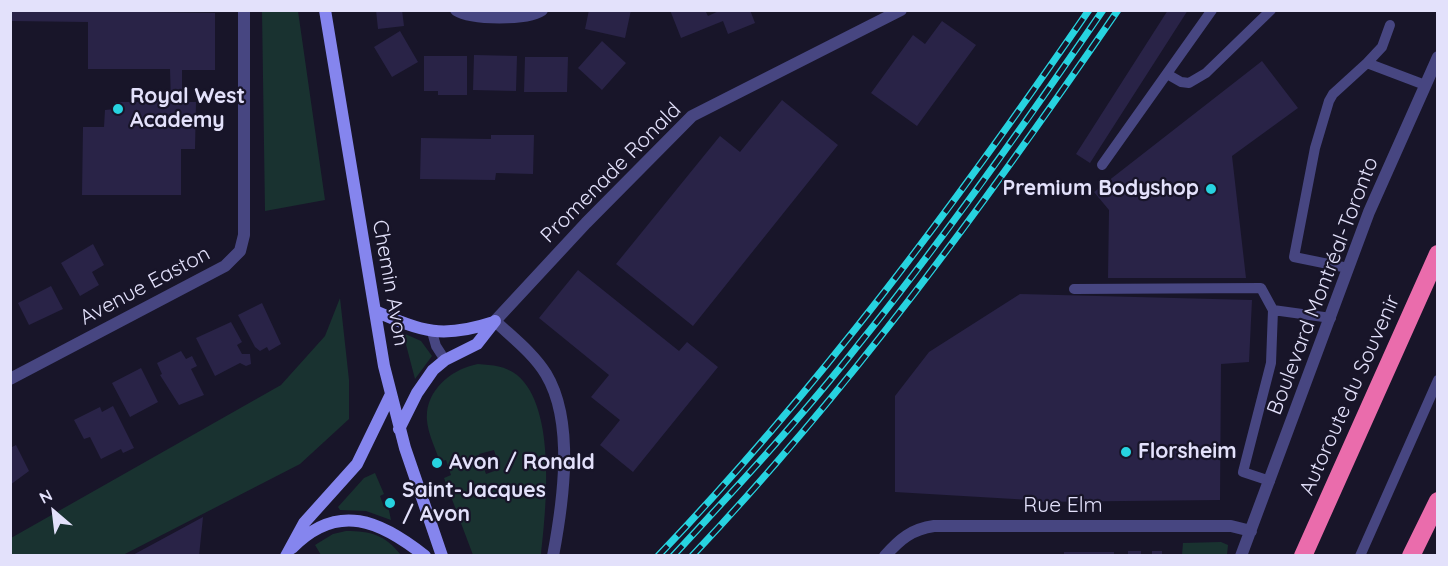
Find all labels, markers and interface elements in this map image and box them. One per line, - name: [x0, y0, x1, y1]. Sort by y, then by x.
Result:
- place label: Royal West Academy: [130, 84, 245, 134]
- street label: Promenade Ronald: [536, 98, 686, 248]
- marker: Royal West Academy: [111, 102, 125, 116]
- street label: Boulevard Montréal-Toronto: [1262, 154, 1384, 418]
- place label: Premium Bodyshop: [1003, 176, 1199, 202]
- marker: Premium Bodyshop: [1204, 182, 1218, 196]
- street label: Chemin Avon: [366, 218, 414, 348]
- street label: Avenue Easton: [76, 241, 214, 331]
- street label: Autoroute du Souvenir: [1294, 291, 1406, 499]
- place label: Florsheim: [1138, 439, 1237, 465]
- marker: Florsheim: [1119, 445, 1133, 459]
- place label: Avon / Ronald: [449, 450, 595, 476]
- marker: Avon / Ronald: [430, 456, 444, 470]
- place label: Saint-Jacques / Avon: [402, 478, 546, 528]
- north arrow: [24, 482, 84, 542]
- text: N: [36, 485, 55, 508]
- street label: Rue Elm: [1023, 493, 1103, 519]
- marker: Saint-Jacques / Avon: [383, 496, 397, 510]

